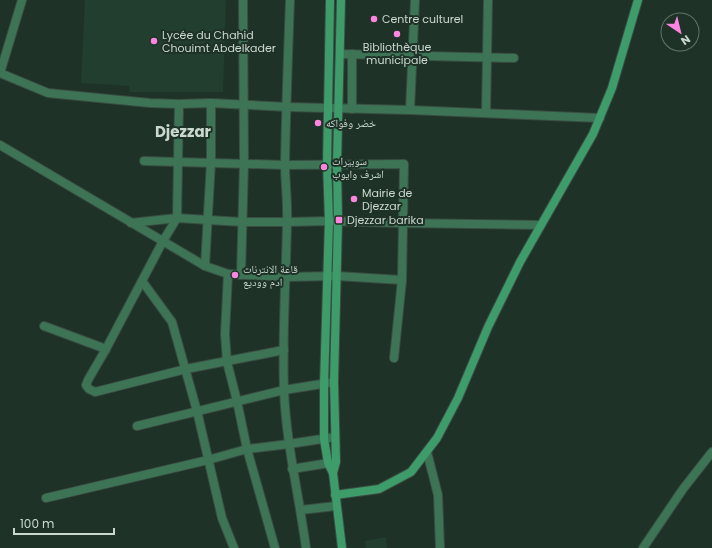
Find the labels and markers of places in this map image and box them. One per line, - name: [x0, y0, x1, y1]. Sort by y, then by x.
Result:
- place label: Centre culturel: [382, 11, 463, 27]
- marker: Centre culturel: [369, 14, 379, 24]
- place label: Lycée du Chahid Chouimt Abdelkader: [162, 27, 276, 56]
- marker: Bibliothèque municipale: [392, 29, 402, 39]
- marker: Lycée du Chahid Chouimt Abdelkader: [149, 36, 159, 46]
- place label: Bibliothèque municipale: [363, 39, 431, 68]
- place label: خضر وفواكه: [326, 115, 376, 131]
- marker: خضر وفواكه: [313, 118, 323, 128]
- place label: سوبيرات اشرف وايوب: [332, 153, 384, 182]
- marker: سوبيرات اشرف وايوب: [319, 162, 329, 172]
- place label: Mairie de Djezzar: [362, 185, 413, 214]
- marker: Mairie de Djezzar: [349, 194, 359, 204]
- place label: Djezzar barika: [347, 212, 424, 228]
- marker: Djezzar barika: [334, 215, 344, 225]
- place label: قاعة الانترنات ادم ووديع: [243, 261, 298, 290]
- marker: قاعة الانترنات ادم ووديع: [230, 270, 240, 280]

